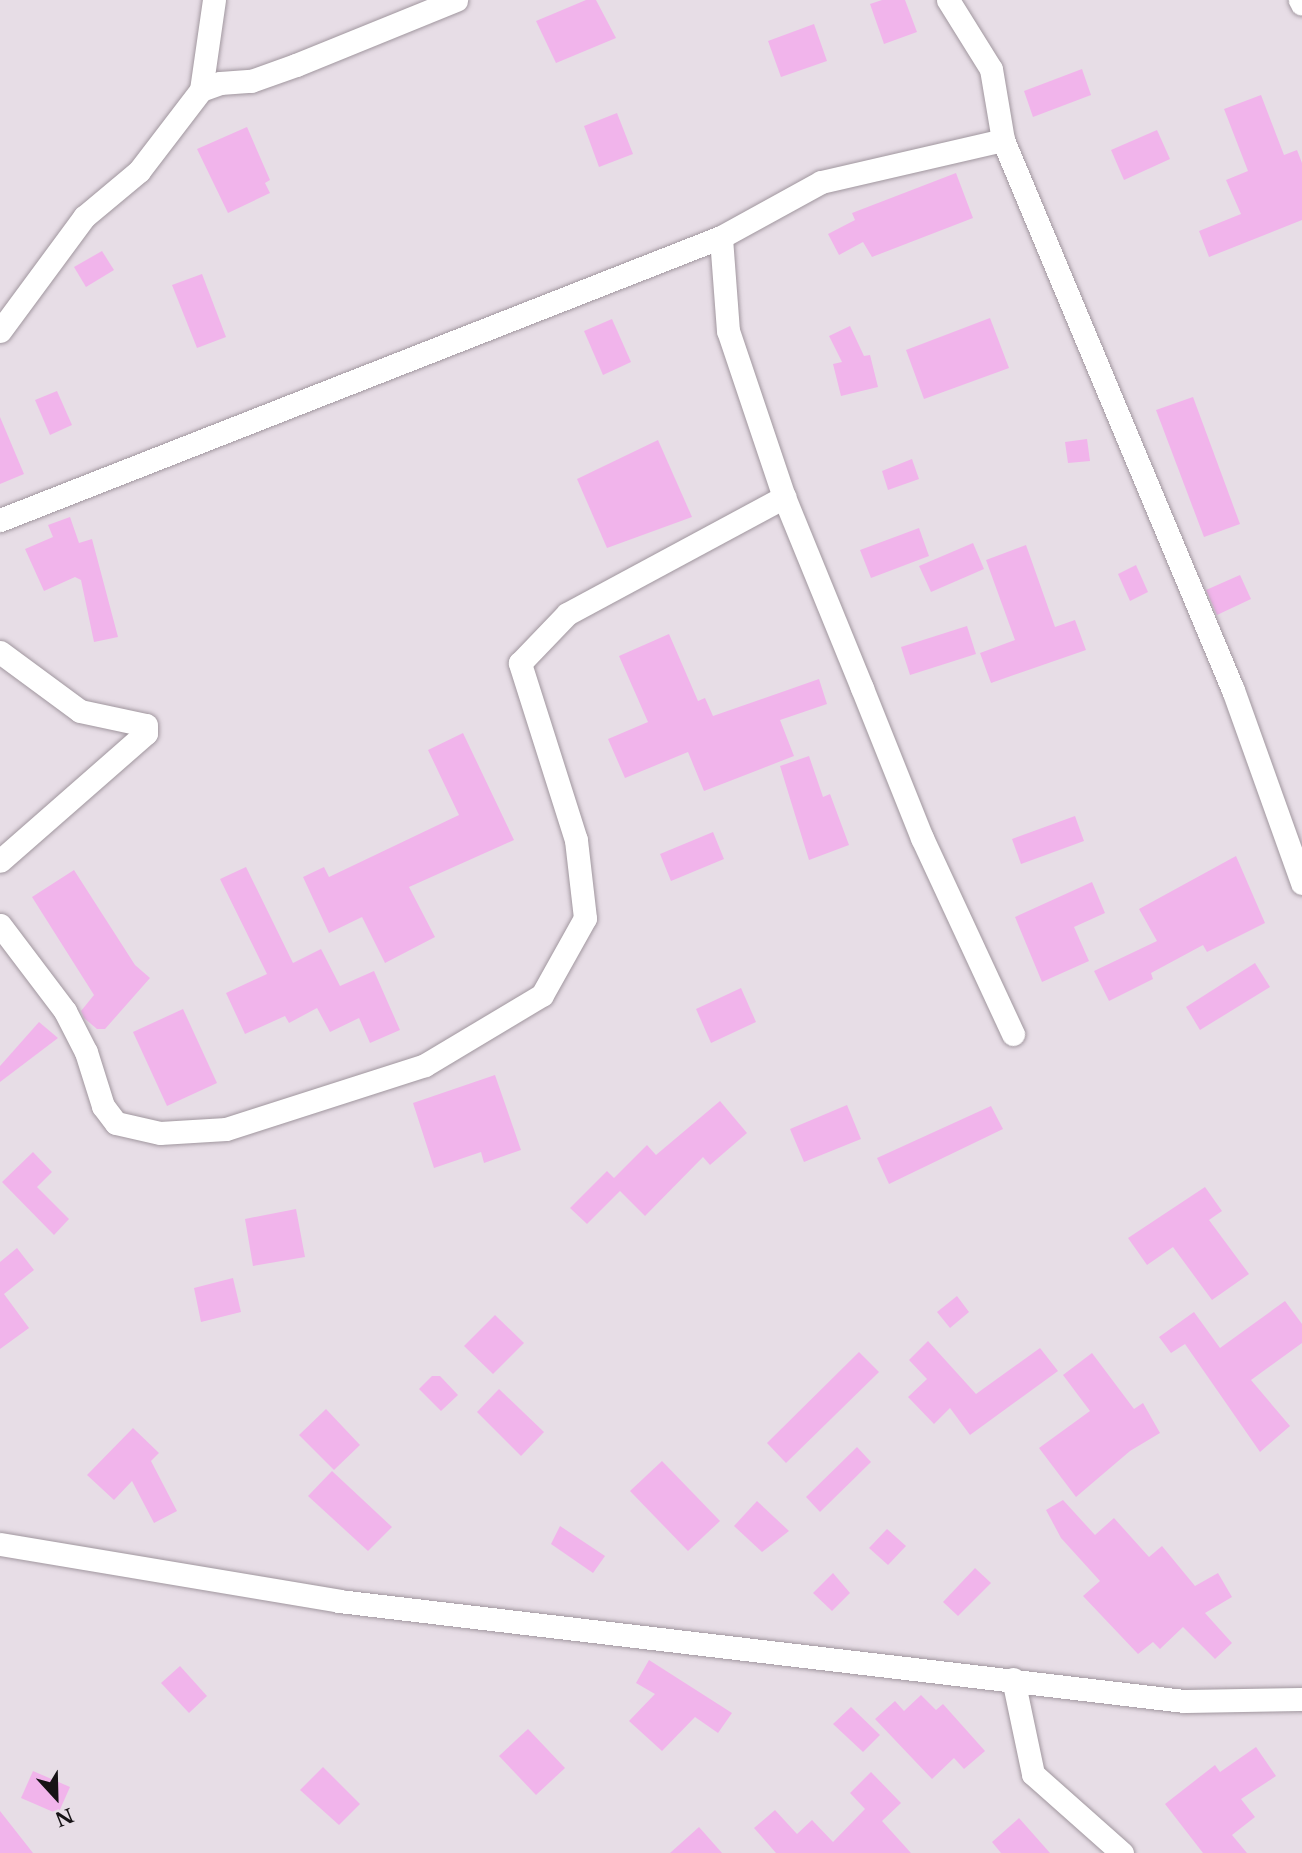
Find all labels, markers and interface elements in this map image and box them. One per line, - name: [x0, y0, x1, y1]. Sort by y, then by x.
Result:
- north arrow: [21, 1762, 91, 1832]
- text: N: [51, 1803, 77, 1831]

